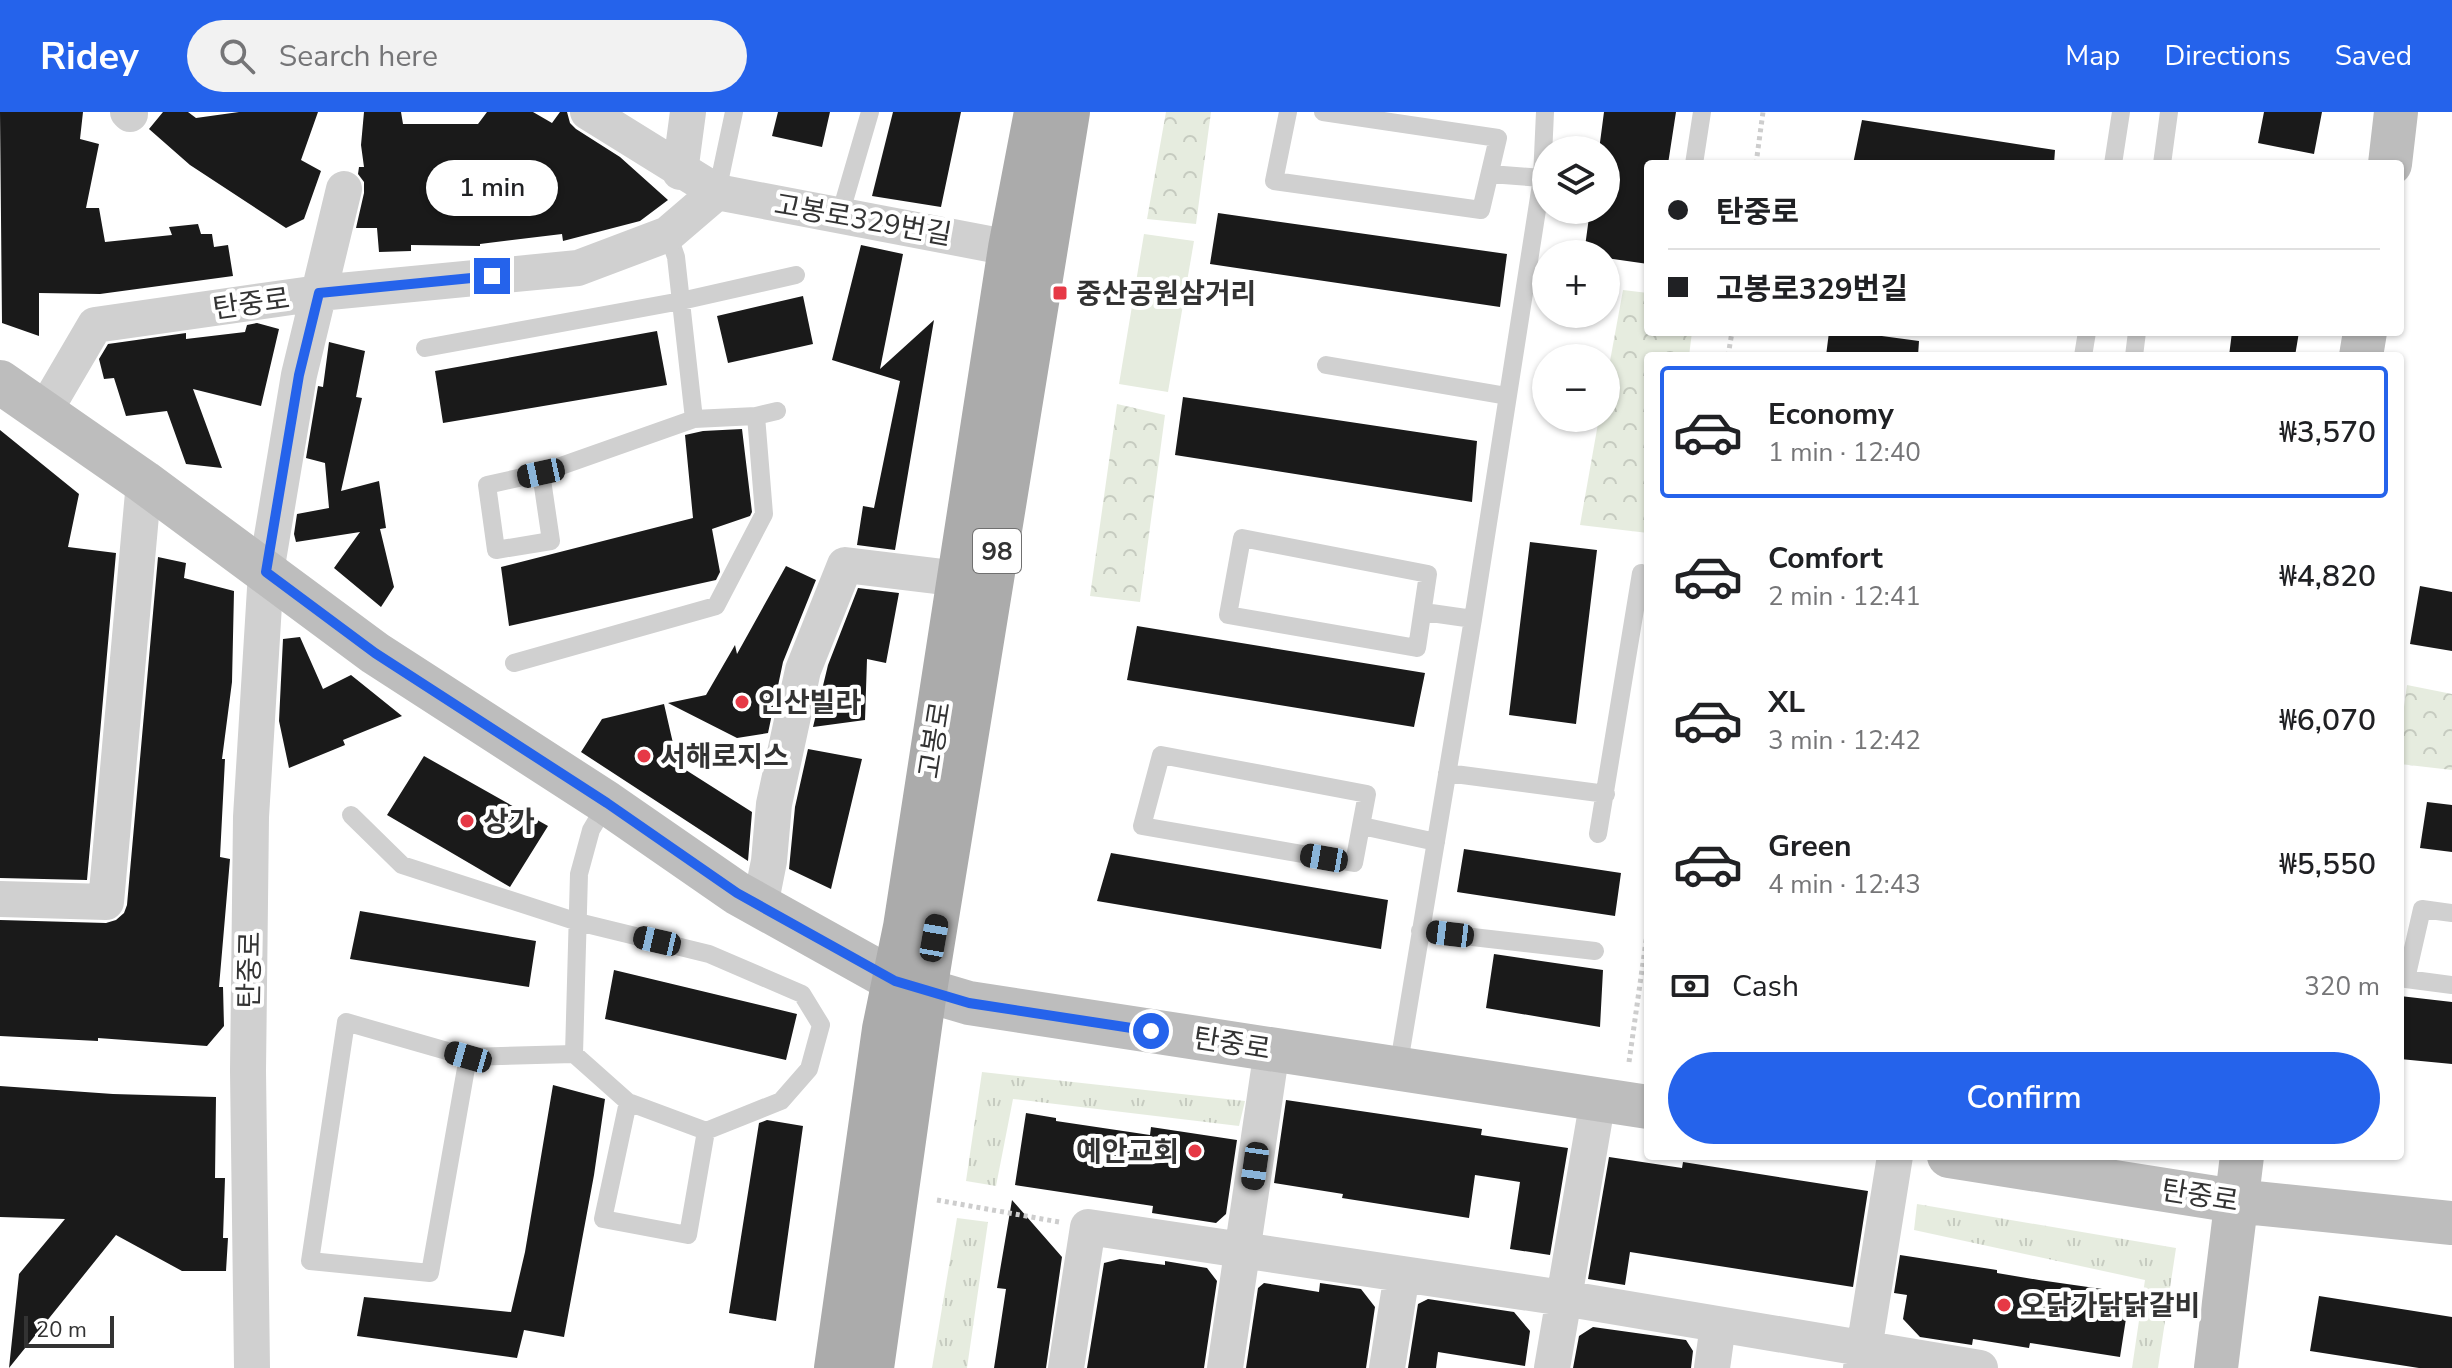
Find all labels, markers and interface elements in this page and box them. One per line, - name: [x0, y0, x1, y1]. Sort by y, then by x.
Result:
- search box: [187, 20, 747, 92]
- text: Ridey: [40, 31, 139, 82]
- icon: search: [215, 34, 259, 78]
- text: Search here: [279, 36, 438, 77]
- text: Map: [2065, 37, 2120, 75]
- text: Directions: [2164, 37, 2291, 75]
- text: Saved: [2335, 37, 2412, 75]
- map controls: [1532, 136, 1620, 432]
- button: layers: [1532, 136, 1620, 224]
- callout: 1 min: [426, 160, 558, 216]
- text: 1 min: [459, 170, 525, 205]
- street label: 고봉로329번길: [771, 186, 954, 254]
- text: 탄중로: [1716, 192, 1799, 233]
- button: +: [1532, 240, 1620, 328]
- route end: [474, 258, 510, 294]
- text: 고봉로329번길: [1716, 269, 1908, 310]
- place label: 중산공원삼거리: [1076, 275, 1256, 313]
- street label: 탄중로: [210, 280, 292, 328]
- marker: 중산공원삼거리: [1051, 284, 1069, 302]
- button: −: [1532, 344, 1620, 432]
- text: Economy: [1768, 394, 1894, 435]
- icon: car: [1672, 396, 1744, 468]
- text: ₩3,570: [2279, 412, 2376, 453]
- text: 1 min · 12:40: [1768, 435, 1921, 470]
- car: [515, 456, 567, 490]
- road number: 98: [973, 529, 1021, 573]
- text: Comfort: [1768, 538, 1883, 579]
- icon: car: [1672, 540, 1744, 612]
- text: ₩4,820: [2279, 556, 2376, 597]
- text: 2 min · 12:41: [1768, 579, 1921, 614]
- text: XL: [1768, 682, 1805, 723]
- place label: 인산빌라: [758, 684, 861, 722]
- icon: car: [1672, 684, 1744, 756]
- marker: 인산빌라: [733, 693, 751, 711]
- street label: 고봉로: [910, 699, 960, 781]
- text: ₩6,070: [2279, 700, 2376, 741]
- text: 3 min · 12:42: [1768, 723, 1921, 758]
- place label: 서해로지스: [660, 738, 789, 776]
- marker: 서해로지스: [635, 747, 653, 765]
- place label: 상가: [483, 803, 535, 841]
- marker: 상가: [458, 812, 476, 830]
- text: Green: [1768, 826, 1852, 867]
- icon: car: [1672, 828, 1744, 900]
- car: [1298, 842, 1350, 874]
- text: ₩5,550: [2279, 844, 2376, 885]
- text: 4 min · 12:43: [1768, 867, 1921, 902]
- car: [918, 912, 950, 964]
- car: [1425, 919, 1475, 949]
- car: [631, 924, 683, 958]
- street label: 탄중로: [230, 931, 270, 1009]
- icon: cash: [1668, 964, 1712, 1008]
- text: Cash: [1732, 966, 1799, 1007]
- text: 320 m: [2304, 969, 2380, 1004]
- route start: [1133, 1013, 1169, 1049]
- street label: 탄중로: [1191, 1019, 1273, 1069]
- car: [442, 1039, 494, 1075]
- button: Confirm: [1668, 1052, 2380, 1144]
- place label: 예안교회: [1076, 1133, 1179, 1171]
- car: [1240, 1141, 1270, 1191]
- marker: 예안교회: [1186, 1142, 1204, 1160]
- street label: 탄중로: [2159, 1171, 2241, 1221]
- place label: 오닭가닭닭갈비: [2020, 1287, 2200, 1325]
- marker: 오닭가닭닭갈비: [1995, 1296, 2013, 1314]
- scale bar: [24, 1312, 114, 1348]
- text: 20 m: [36, 1315, 87, 1345]

